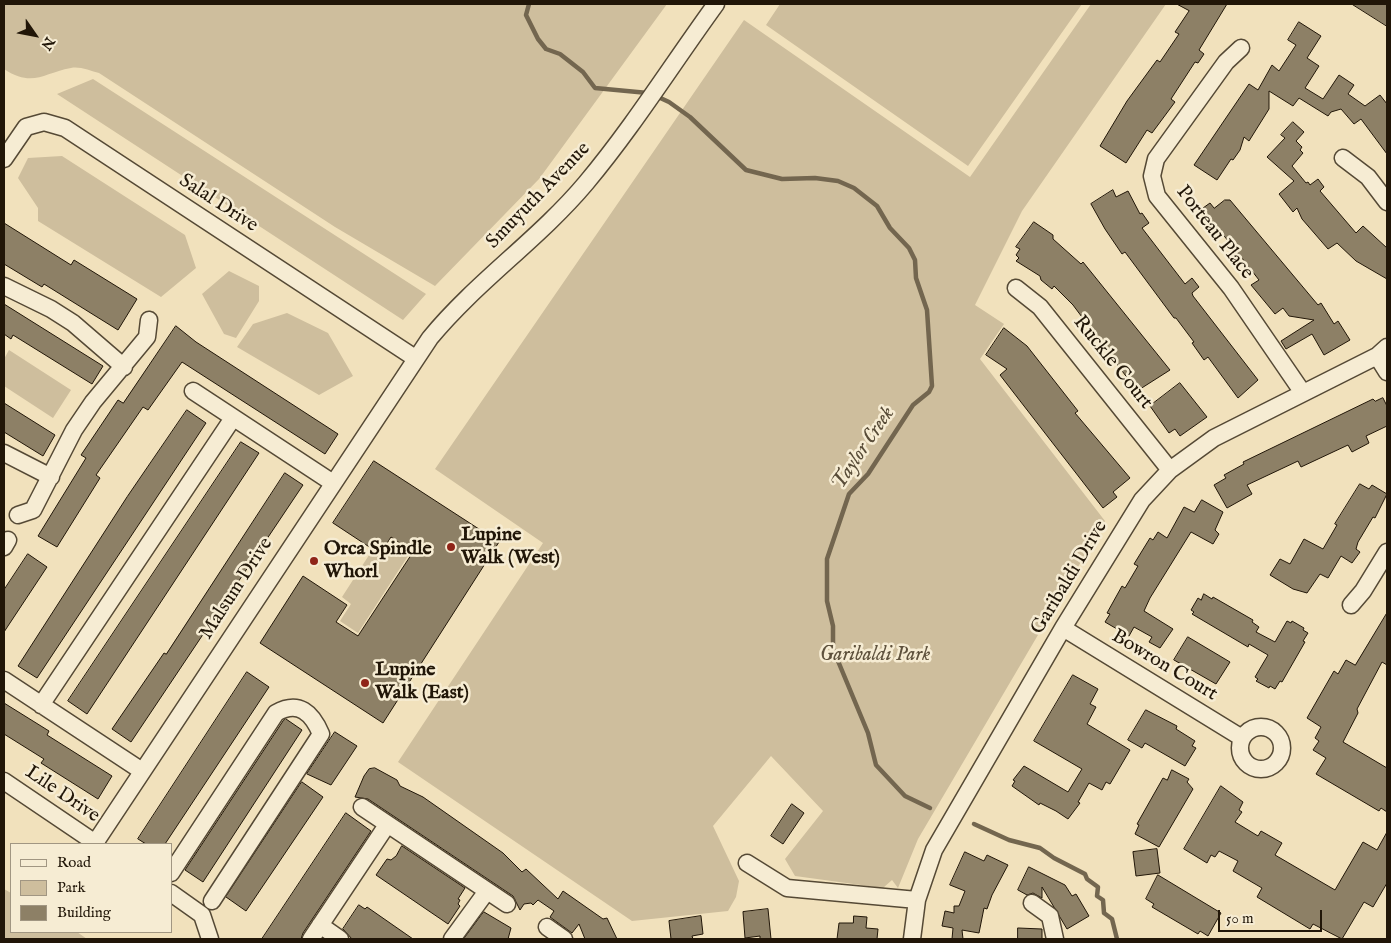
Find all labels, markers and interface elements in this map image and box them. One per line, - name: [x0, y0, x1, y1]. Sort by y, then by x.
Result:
- north arrow: [10, 10, 60, 60]
- text: N: [37, 33, 58, 53]
- street label: Smuyuth Avenue: [482, 138, 596, 254]
- street label: Salal Drive: [174, 170, 262, 238]
- street label: Porteau Place: [1170, 181, 1258, 285]
- street label: Ruckle Court: [1067, 311, 1157, 415]
- water label: Taylor Creek: [827, 403, 901, 495]
- street label: Garibaldi Drive: [1027, 517, 1113, 639]
- place label: Lupine Walk (West): [461, 524, 560, 571]
- street label: Malsum Drive: [195, 534, 279, 644]
- place label: Orca Spindle Whorl: [324, 538, 432, 585]
- marker: Lupine Walk (West): [445, 541, 457, 553]
- marker: Orca Spindle Whorl: [308, 555, 320, 567]
- street label: Bowron Court: [1107, 625, 1221, 707]
- park label: Garibaldi Park: [820, 644, 930, 668]
- place label: Lupine Walk (East): [375, 659, 469, 706]
- marker: Lupine Walk (East): [359, 677, 371, 689]
- street label: Lile Drive: [20, 761, 104, 829]
- legend: [10, 843, 172, 933]
- text: Road: [57, 853, 91, 872]
- text: Park: [57, 878, 86, 897]
- scale bar: [1221, 900, 1325, 932]
- text: Building: [57, 903, 111, 922]
- text: 50 m: [1226, 909, 1254, 928]

